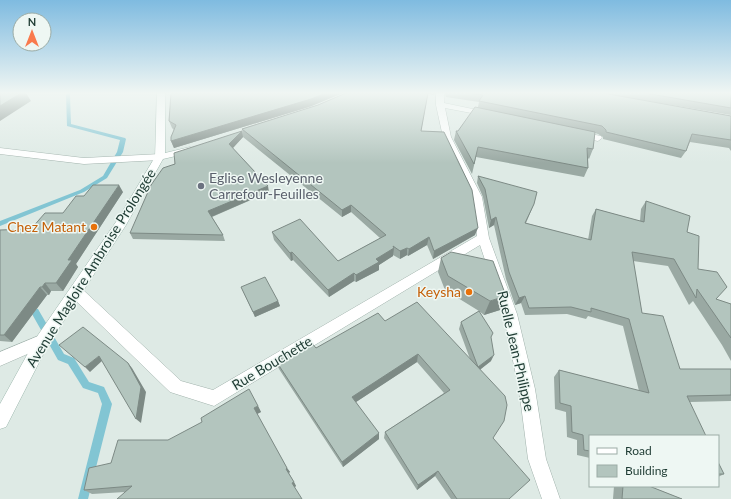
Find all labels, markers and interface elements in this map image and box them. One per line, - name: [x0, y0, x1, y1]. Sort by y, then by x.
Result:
- north arrow: [12, 12, 52, 52]
- text: N: [28, 15, 36, 28]
- street label: Avenue Magloire Ambroise Prolongée: [22, 165, 159, 370]
- place label: Eglise Wesleyenne Carrefour-Feuilles: [209, 169, 323, 202]
- marker: Eglise Wesleyenne Carrefour-Feuilles: [196, 181, 206, 191]
- place label: Chez Matant: [7, 218, 86, 235]
- marker: Chez Matant: [89, 222, 99, 232]
- place label: Keysha: [417, 283, 461, 300]
- marker: Keysha: [464, 287, 474, 297]
- street label: Ruelle Jean-Philippe: [494, 289, 539, 413]
- street label: Rue Bouchette: [228, 332, 315, 393]
- legend: [589, 435, 719, 487]
- text: Road: [625, 443, 652, 458]
- text: Building: [625, 463, 668, 478]

